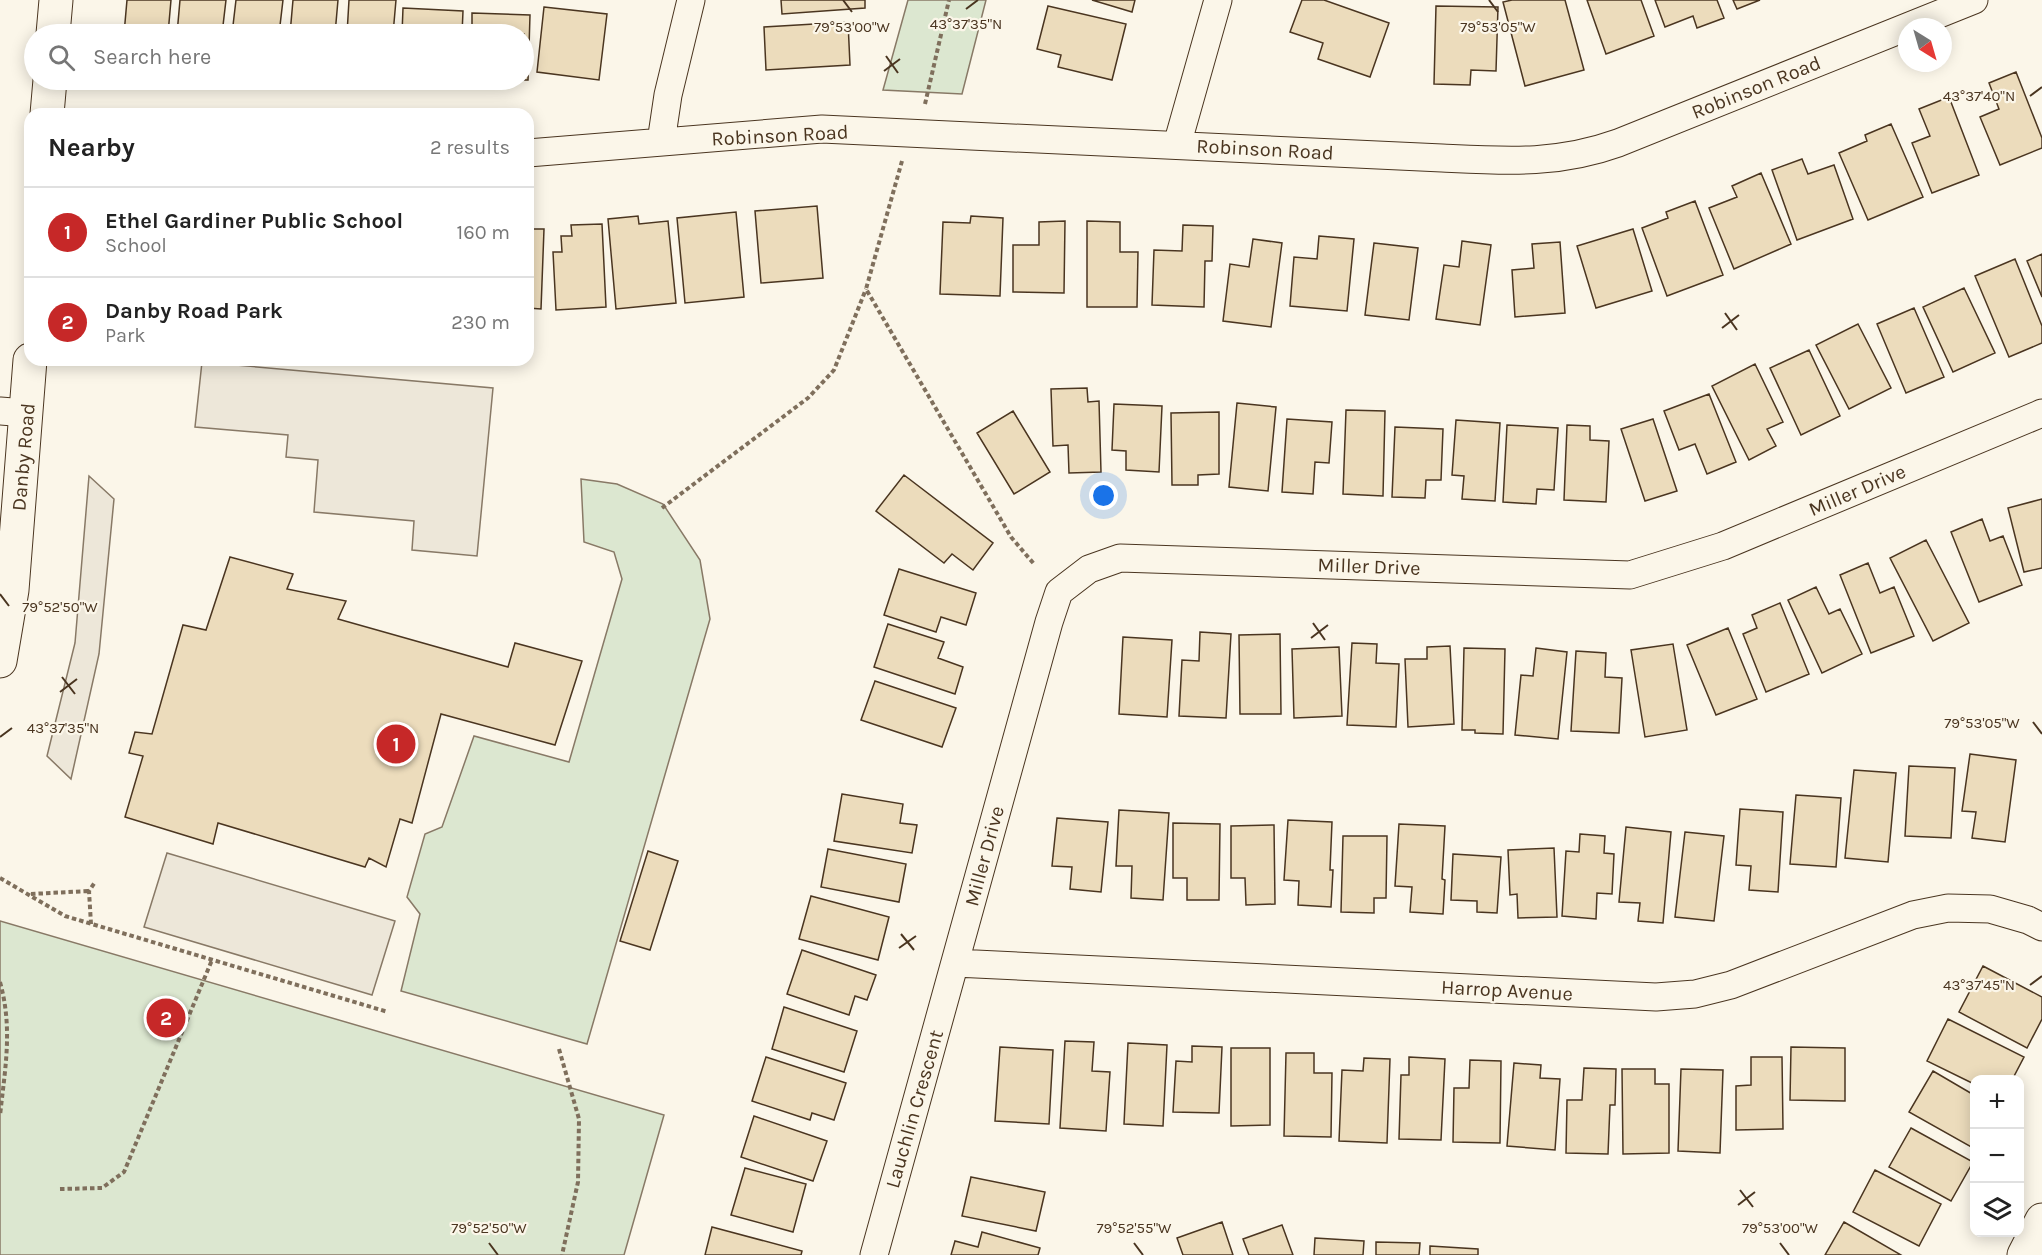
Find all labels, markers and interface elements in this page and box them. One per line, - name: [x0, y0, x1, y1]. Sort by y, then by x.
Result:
- text: 43°37'35"N: [930, 15, 1002, 33]
- text: 79°53'00"W: [814, 18, 891, 36]
- text: 79°53'05"W: [1460, 18, 1536, 36]
- north arrow: [1898, 18, 1952, 72]
- search box: [24, 24, 534, 90]
- icon: search: [45, 41, 78, 74]
- text: Search here: [93, 44, 211, 70]
- street label: Robinson Road: [1688, 51, 1824, 124]
- text: 43°37'40"N: [1943, 87, 2015, 105]
- street label: Robinson Road: [711, 120, 849, 151]
- text: Nearby: [48, 132, 135, 163]
- street label: Robinson Road: [1196, 134, 1334, 165]
- text: 2 results: [430, 136, 510, 159]
- text: Ethel Gardiner Public School: [105, 208, 403, 234]
- text: 1: [64, 221, 71, 244]
- text: 160 m: [457, 221, 510, 244]
- text: School: [105, 234, 167, 257]
- text: Danby Road Park: [105, 298, 283, 324]
- text: 2: [61, 311, 74, 334]
- text: 230 m: [451, 311, 510, 334]
- text: Park: [105, 324, 146, 347]
- street label: Danby Road: [7, 402, 40, 512]
- street label: Miller Drive: [1805, 460, 1909, 521]
- your location: [1089, 481, 1118, 510]
- street label: Miller Drive: [1317, 553, 1421, 580]
- text: 79°52'50"W: [22, 598, 98, 616]
- text: 79°53'05"W: [1944, 714, 2020, 732]
- text: 43°37'35"N: [27, 719, 99, 737]
- pin: 1: [376, 722, 416, 766]
- street label: Miller Drive: [960, 803, 1009, 909]
- street label: Harrop Avenue: [1440, 976, 1574, 1005]
- text: 43°37'45"N: [1943, 976, 2015, 994]
- pin: 2: [146, 996, 186, 1040]
- street label: Lauchlin Crescent: [881, 1027, 948, 1191]
- map controls: [1970, 1075, 2024, 1237]
- button: +: [1970, 1075, 2024, 1129]
- button: −: [1970, 1129, 2024, 1183]
- button: layers: [1970, 1183, 2024, 1237]
- text: 79°52'50"W: [451, 1219, 527, 1237]
- text: 79°52'55"W: [1097, 1219, 1172, 1237]
- text: 79°53'00"W: [1742, 1219, 1819, 1237]

